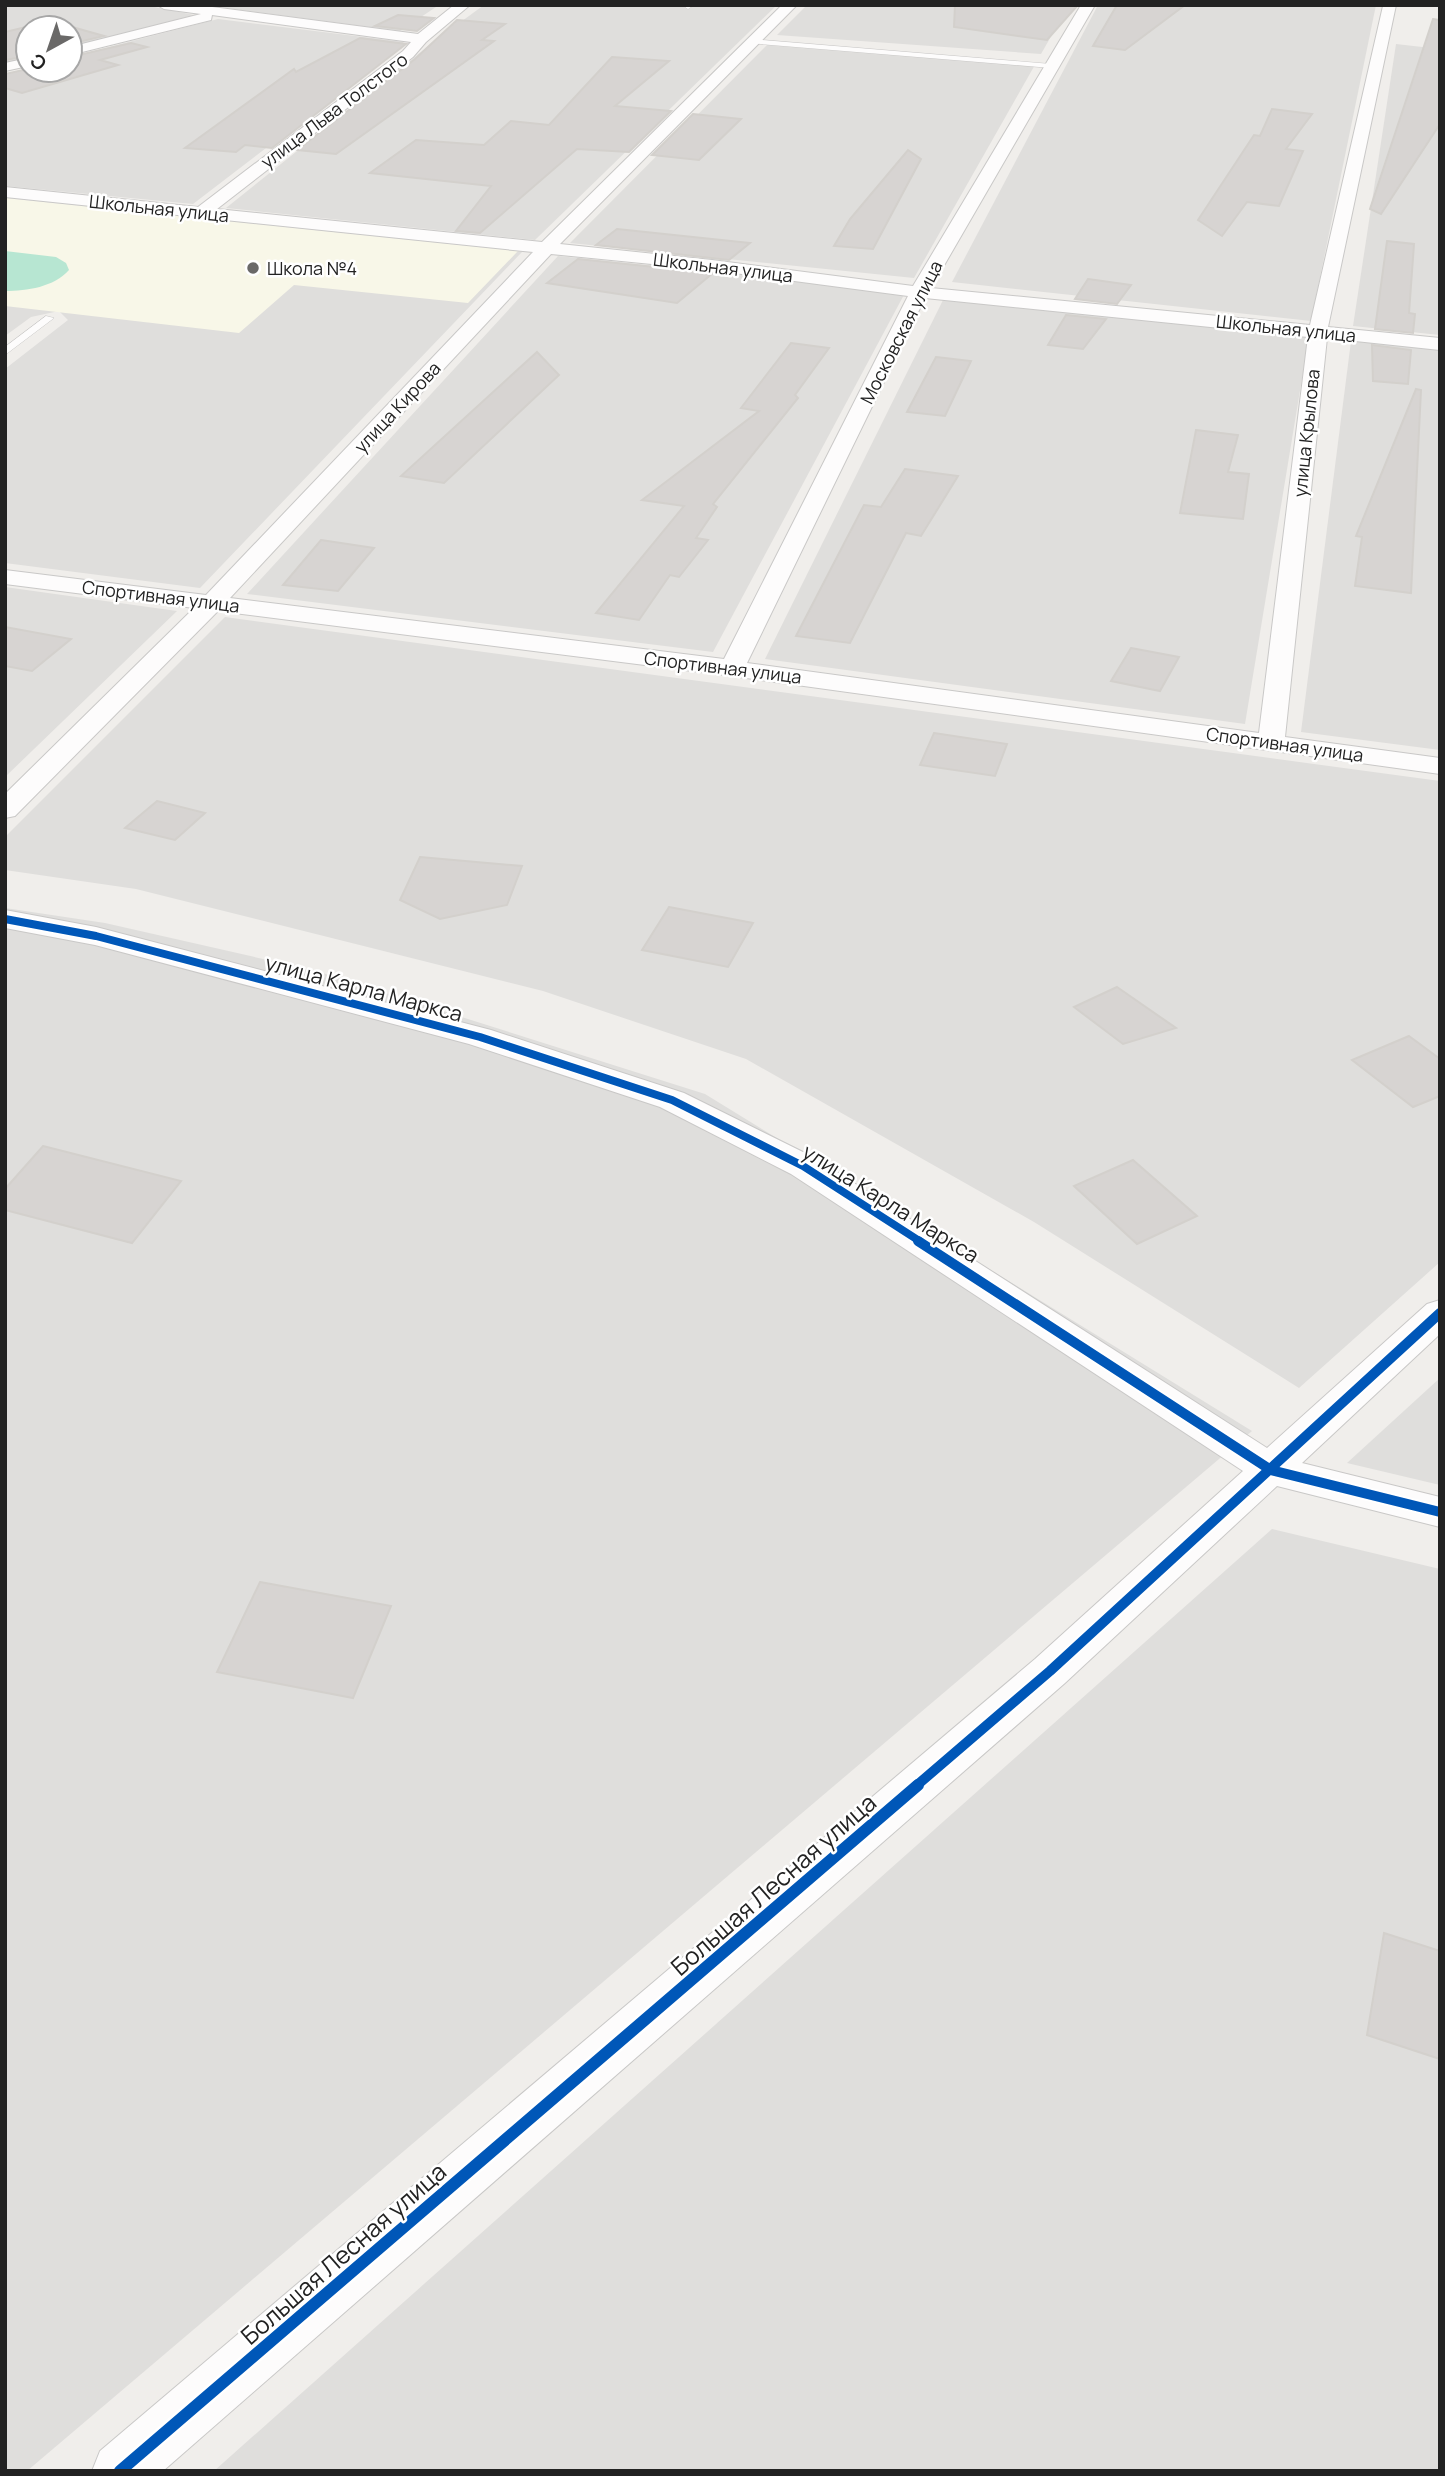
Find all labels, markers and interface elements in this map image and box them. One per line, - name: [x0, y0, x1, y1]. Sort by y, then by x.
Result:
- north arrow: [14, 14, 84, 84]
- street label: улица Льва Толстого: [256, 47, 412, 173]
- text: С: [24, 48, 52, 76]
- street label: Школьная улица: [88, 189, 230, 227]
- street label: Школьная улица: [652, 247, 794, 287]
- place label: Школа №4: [267, 256, 357, 280]
- street label: Московская улица: [854, 256, 948, 408]
- marker: Школа №4: [245, 260, 261, 276]
- street label: Школьная улица: [1215, 309, 1357, 347]
- street label: улица Кирова: [349, 356, 445, 458]
- street label: улица Крылова: [1287, 368, 1325, 498]
- street label: Спортивная улица: [81, 574, 241, 618]
- street label: Спортивная улица: [643, 645, 803, 689]
- street label: Спортивная улица: [1205, 721, 1365, 767]
- street label: улица Карла Маркса: [262, 948, 466, 1028]
- street label: улица Карла Маркса: [797, 1137, 985, 1269]
- street label: Большая Лесная улица: [663, 1786, 883, 1982]
- street label: Большая Лесная улица: [233, 2155, 453, 2351]

